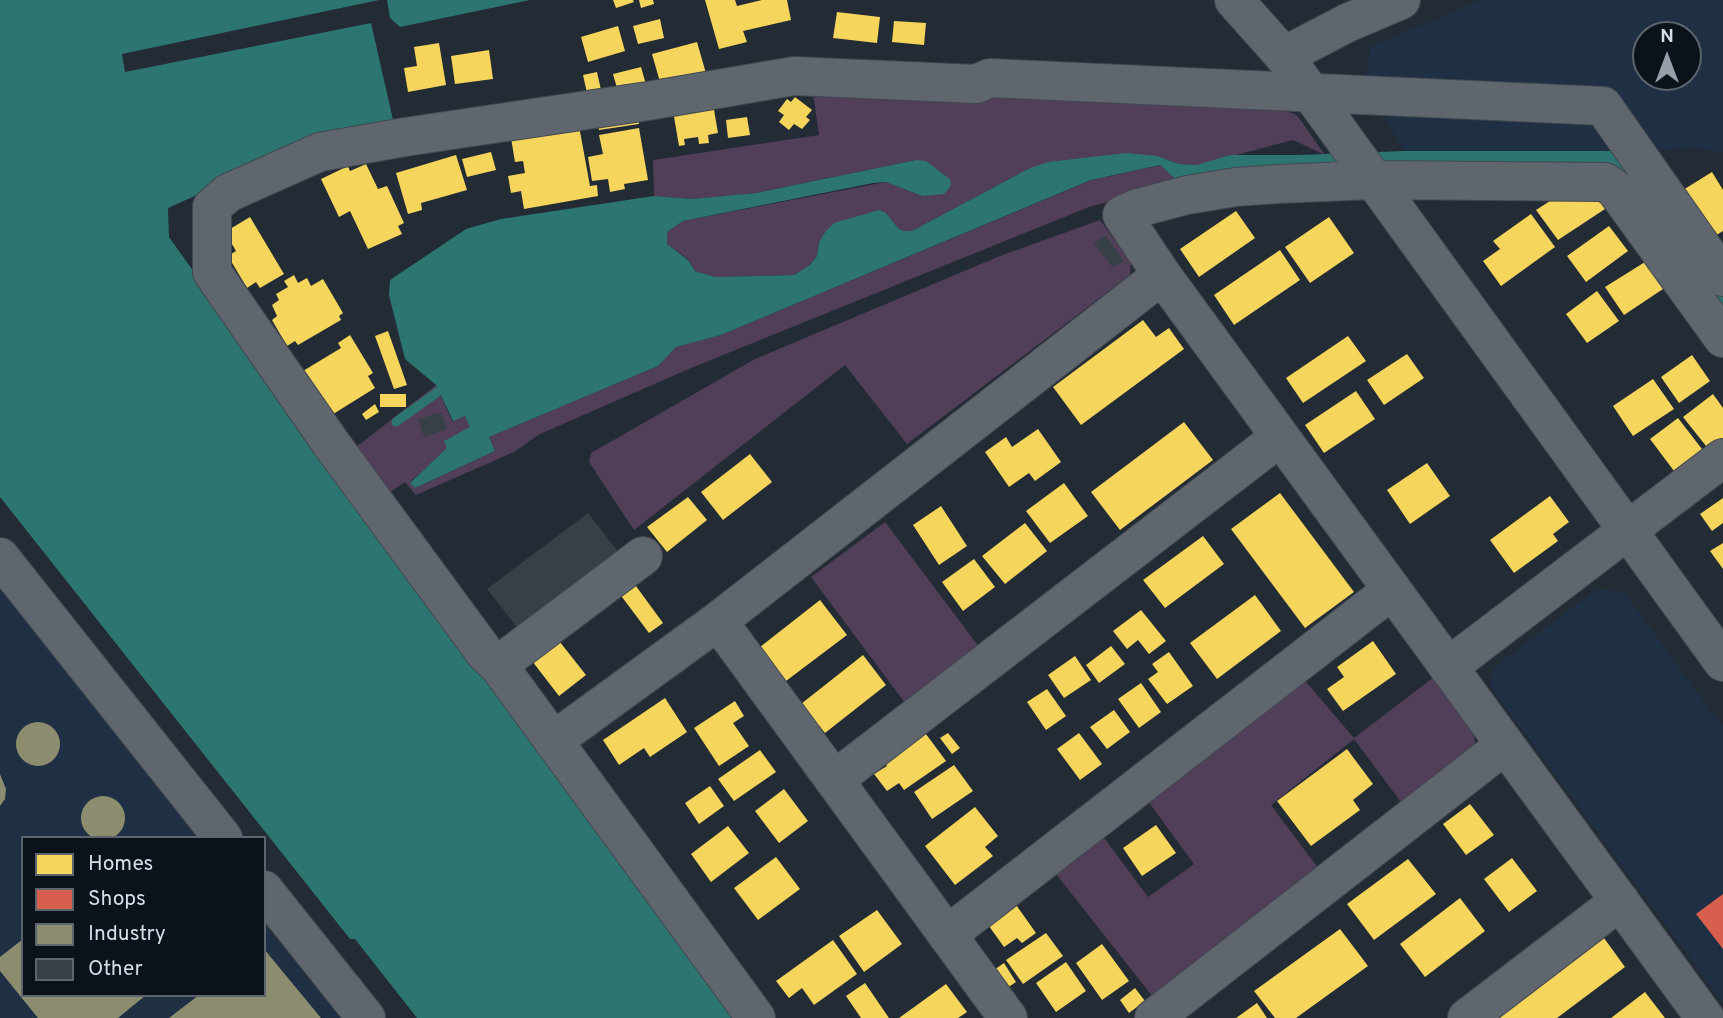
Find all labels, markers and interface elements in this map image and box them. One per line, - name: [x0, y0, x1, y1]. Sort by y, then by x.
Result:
- north arrow: [1632, 21, 1702, 91]
- text: N: [1660, 25, 1674, 49]
- legend: [21, 836, 266, 997]
- text: Homes: [88, 851, 153, 878]
- text: Shops: [88, 886, 146, 913]
- text: Industry: [88, 921, 166, 948]
- text: Other: [88, 956, 143, 983]

